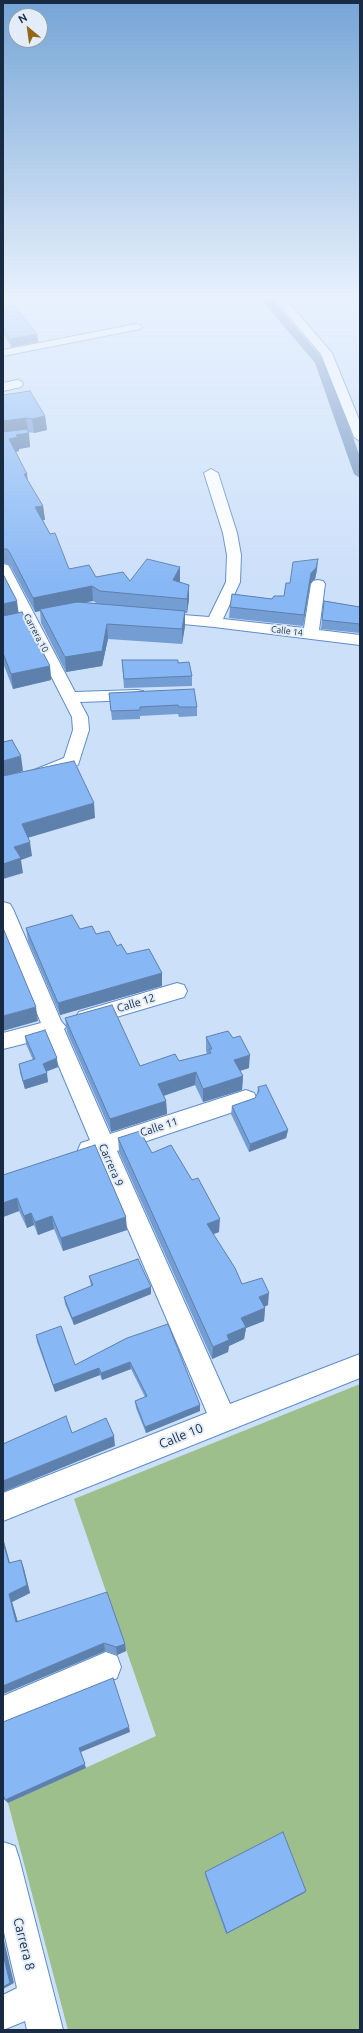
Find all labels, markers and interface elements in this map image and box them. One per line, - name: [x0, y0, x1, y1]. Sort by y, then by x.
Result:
- north arrow: [8, 8, 48, 48]
- text: N: [16, 11, 29, 26]
- street label: Carrera 10: [21, 612, 51, 654]
- street label: Calle 14: [270, 624, 304, 638]
- street label: Calle 12: [115, 991, 157, 1015]
- street label: Calle 11: [138, 1115, 180, 1139]
- street label: Carrera 9: [96, 1142, 126, 1188]
- street label: Calle 10: [157, 1420, 205, 1452]
- street label: Carrera 8: [10, 1916, 38, 1972]

